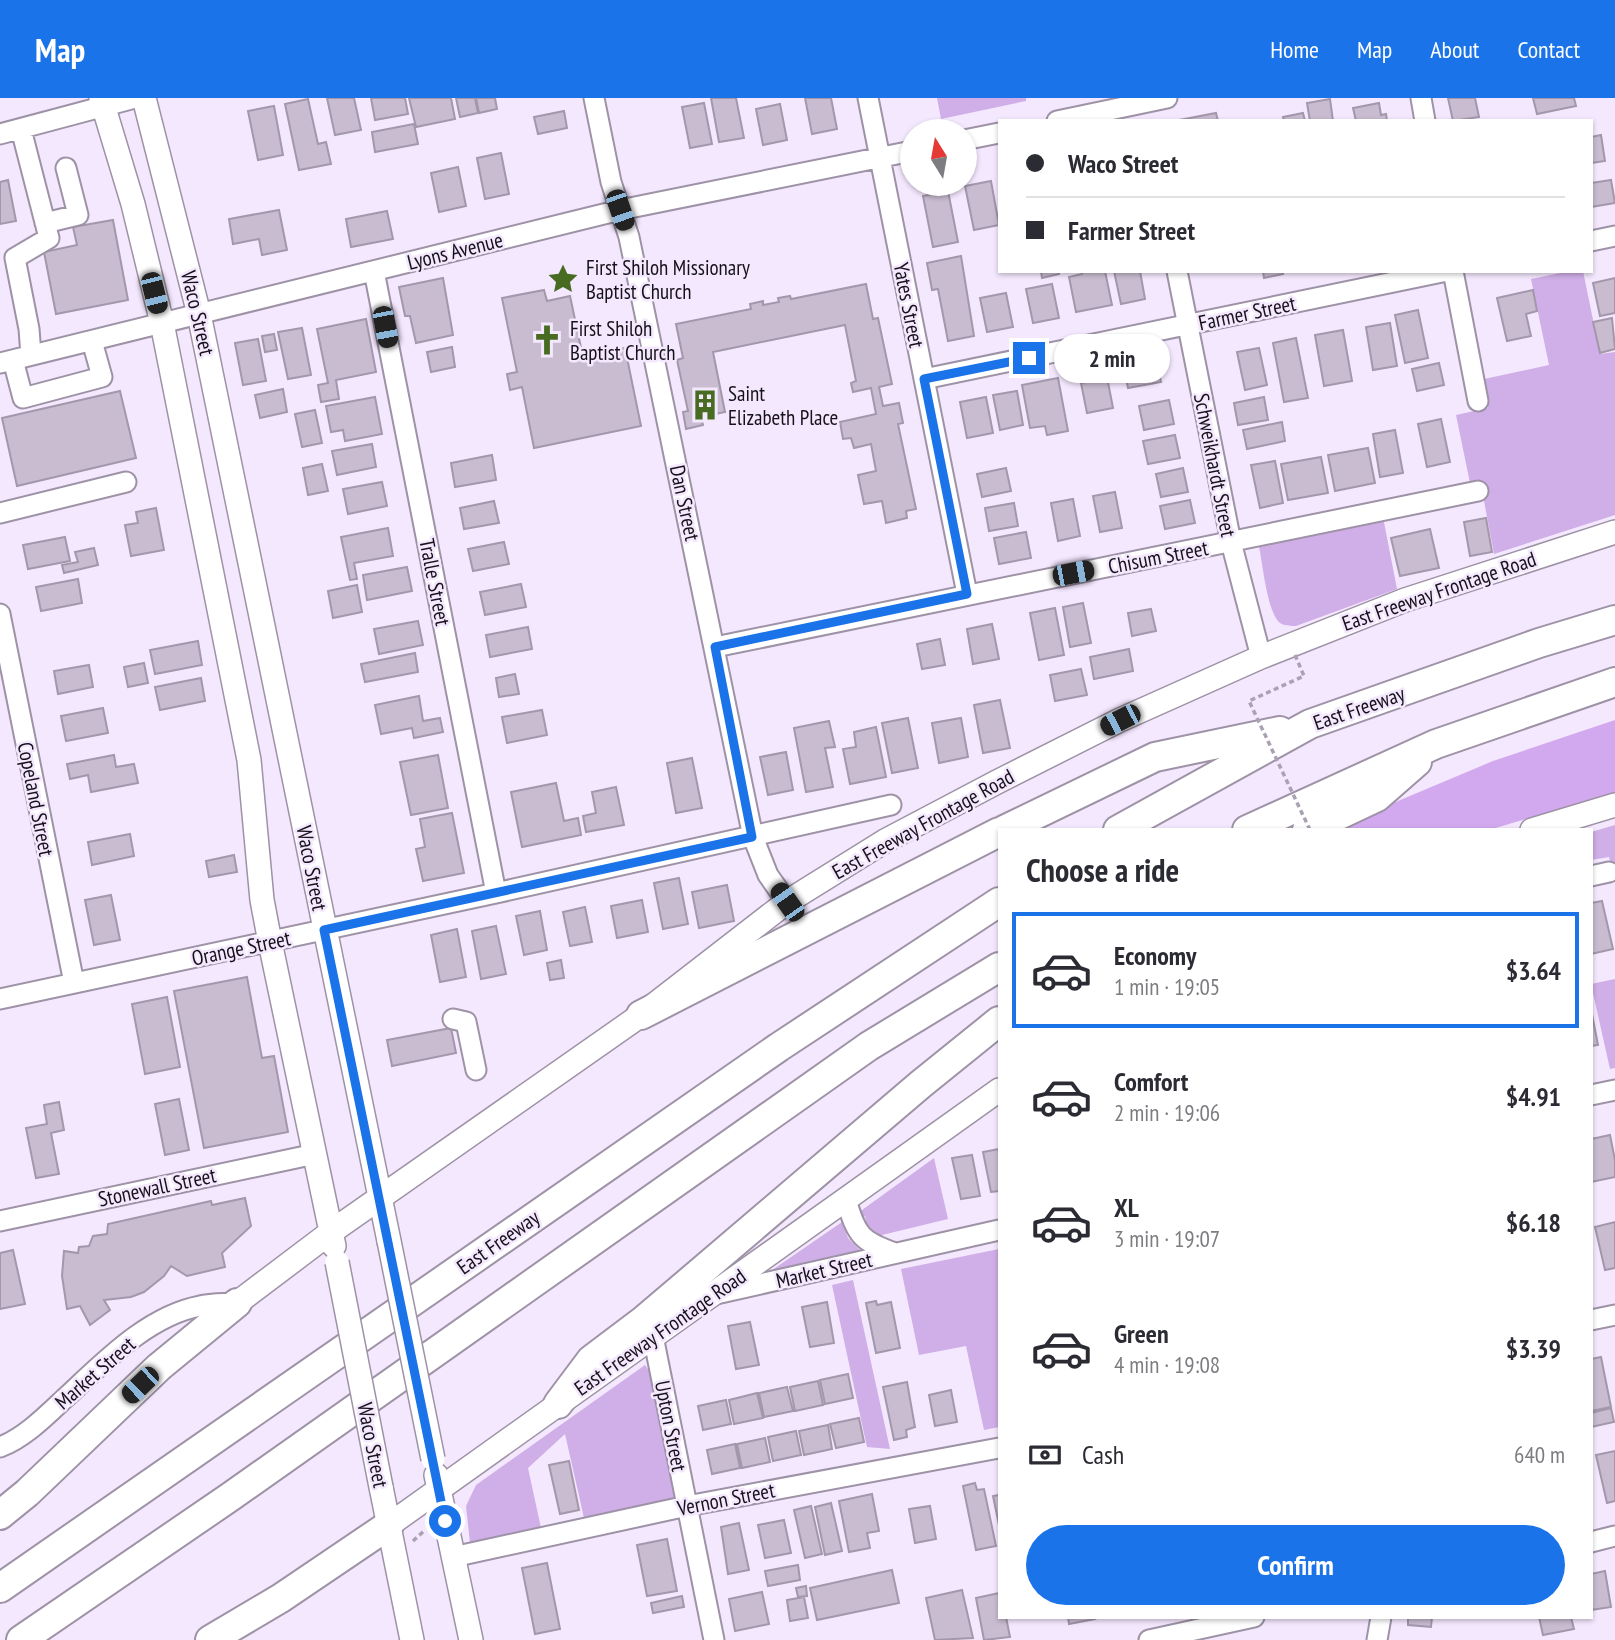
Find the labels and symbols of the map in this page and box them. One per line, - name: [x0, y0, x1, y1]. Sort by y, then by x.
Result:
- north arrow: [900, 119, 976, 196]
- car: [604, 187, 637, 233]
- street label: Lyons Avenue: [404, 226, 506, 276]
- place label: First Shiloh Missionary Baptist Church: [586, 254, 750, 305]
- street label: Yates Street: [888, 260, 931, 350]
- place icon: First Shiloh Missionary Baptist Church: [546, 262, 580, 296]
- street label: Waco Street: [175, 268, 221, 358]
- car: [139, 270, 170, 316]
- street label: Farmer Street: [1196, 289, 1298, 336]
- car: [371, 304, 400, 350]
- place label: First Shiloh Baptist Church: [570, 315, 676, 366]
- church icon: First Shiloh Baptist Church: [530, 323, 564, 357]
- callout: 2 min: [1054, 334, 1169, 382]
- route end: [1013, 342, 1045, 374]
- place label: Saint Elizabeth Place: [728, 380, 838, 431]
- building icon: Saint Elizabeth Place: [688, 388, 722, 422]
- street label: Schweikhardt Street: [1188, 391, 1242, 539]
- street label: Dan Street: [664, 463, 706, 543]
- street label: Chisum Street: [1106, 534, 1210, 580]
- street label: Tralle Street: [413, 536, 457, 628]
- street label: East Freeway Frontage Road: [1338, 545, 1540, 637]
- car: [1051, 559, 1096, 587]
- street label: East Freeway: [1310, 680, 1408, 736]
- car: [1097, 701, 1144, 739]
- street label: Copeland Street: [12, 740, 60, 858]
- street label: East Freeway Frontage Road: [827, 763, 1019, 885]
- street label: Waco Street: [291, 823, 333, 913]
- car: [767, 879, 808, 925]
- street label: Orange Street: [189, 924, 293, 972]
- street label: Stonewall Street: [96, 1161, 219, 1213]
- street label: East Freeway: [451, 1204, 545, 1280]
- street label: Market Street: [773, 1246, 875, 1294]
- street label: East Freeway Frontage Road: [569, 1263, 751, 1401]
- street label: Market Street: [49, 1331, 141, 1415]
- car: [118, 1363, 163, 1407]
- street label: Upton Street: [649, 1378, 693, 1474]
- street label: Waco Street: [352, 1400, 394, 1490]
- street label: Vernon Street: [674, 1476, 777, 1522]
- route start: [429, 1505, 461, 1537]

